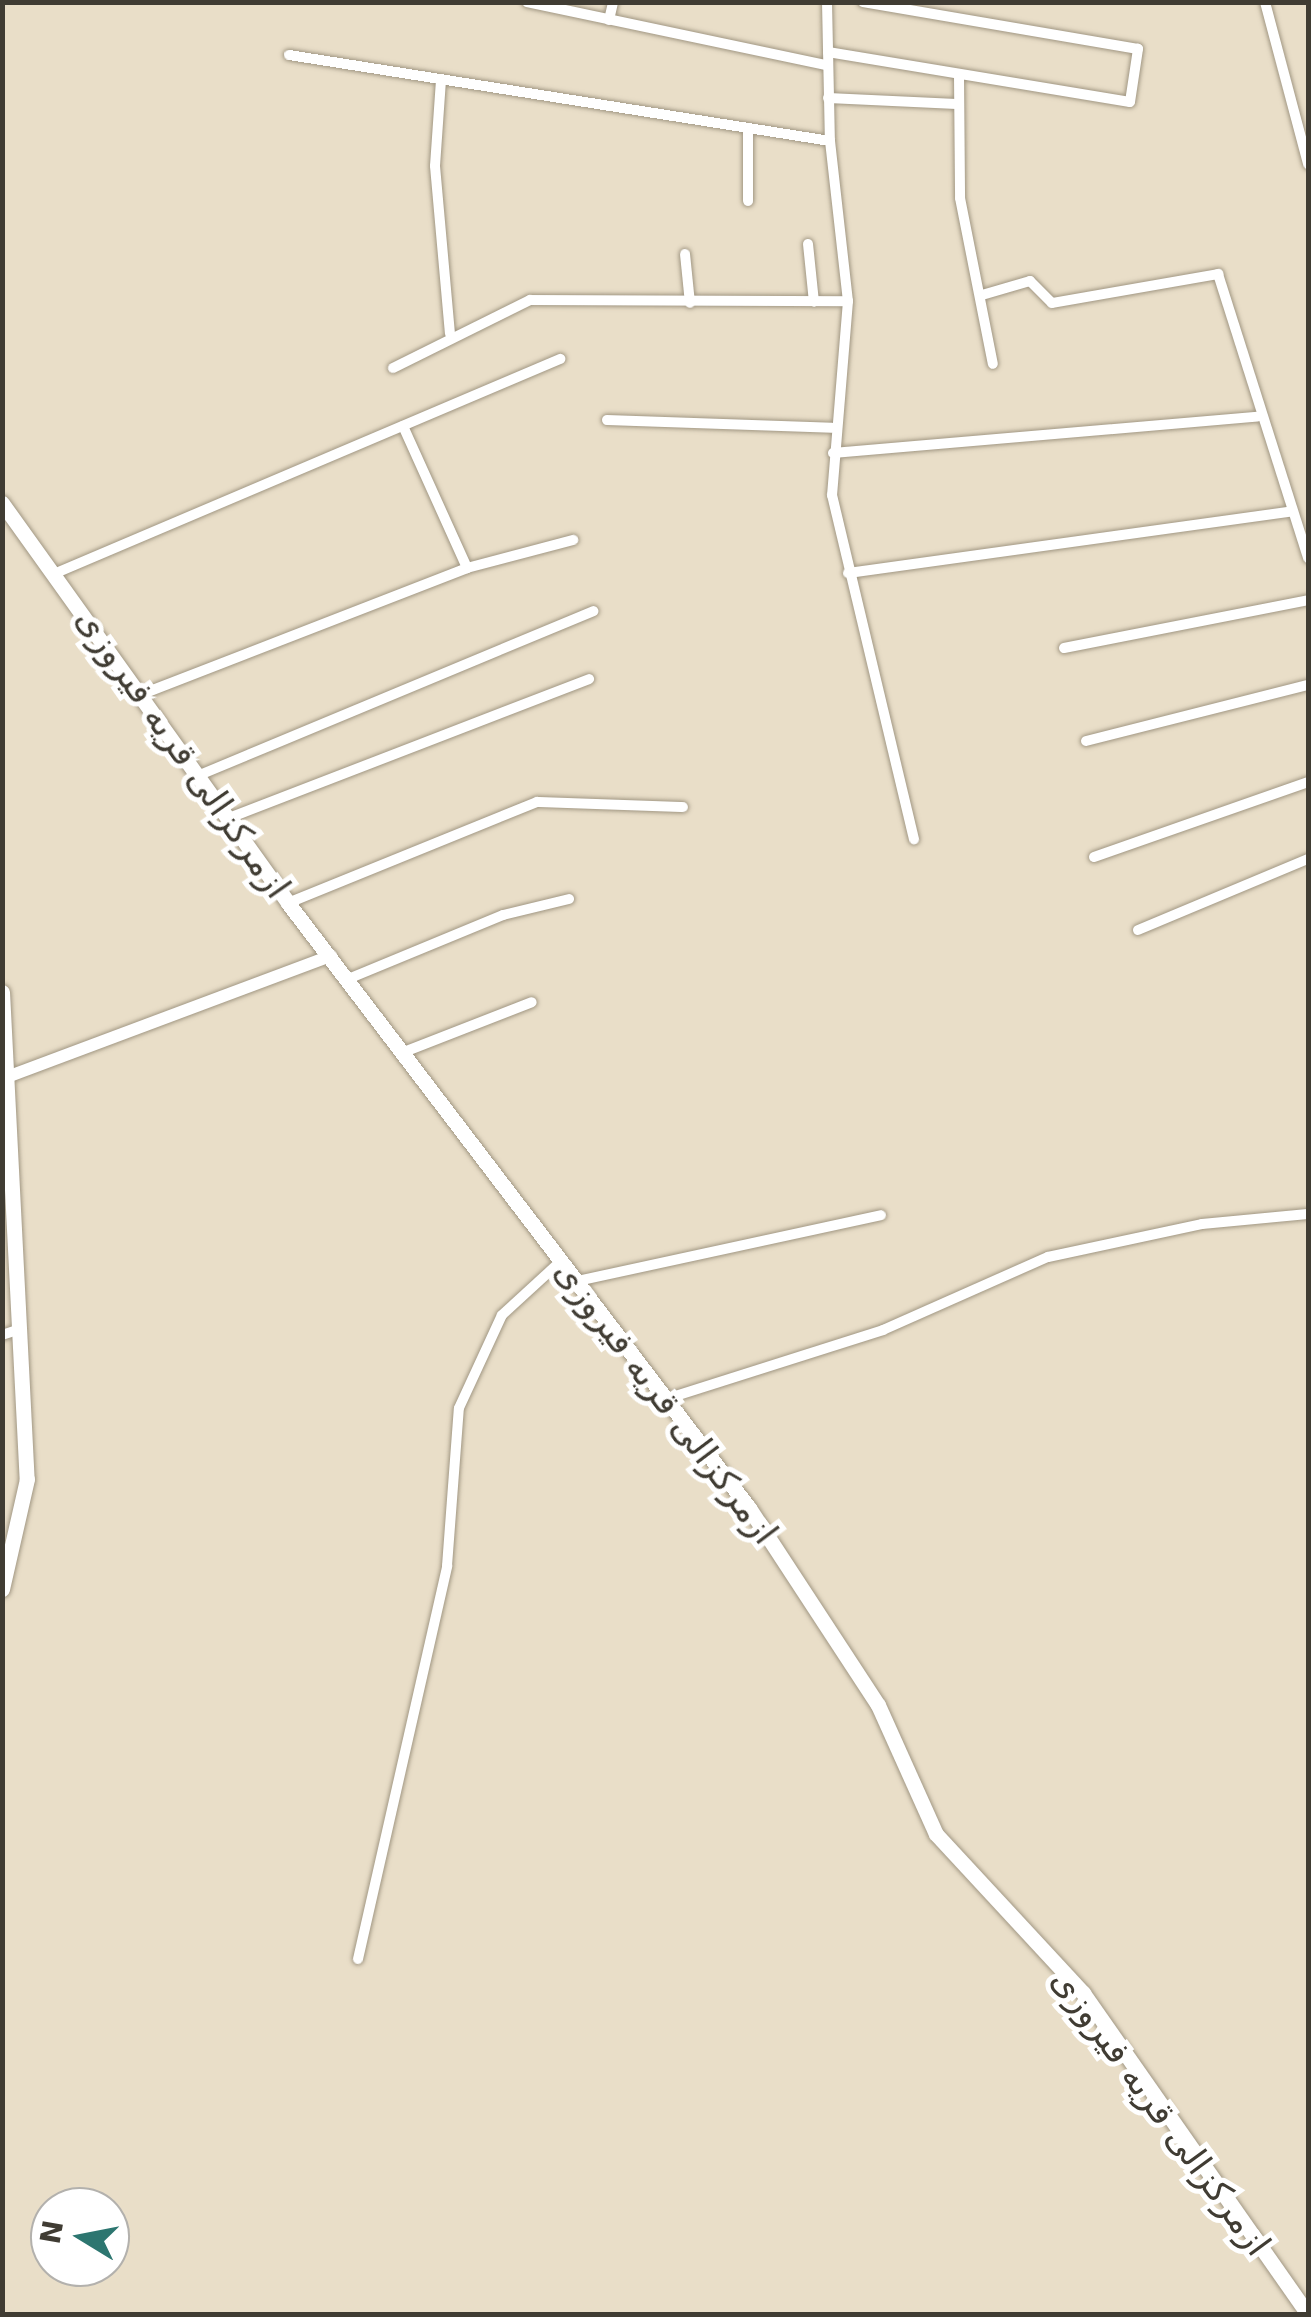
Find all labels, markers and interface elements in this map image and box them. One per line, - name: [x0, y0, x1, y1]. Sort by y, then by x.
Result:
- street label: ازمرکزالی قریه فیروزی: [67, 600, 299, 906]
- street label: ازمرکزالی قریه فیروزی: [545, 1252, 787, 1552]
- street label: ازمرکزالی قریه فیروزی: [1043, 1960, 1279, 2264]
- north arrow: [30, 2187, 130, 2287]
- text: N: [34, 2218, 70, 2246]

